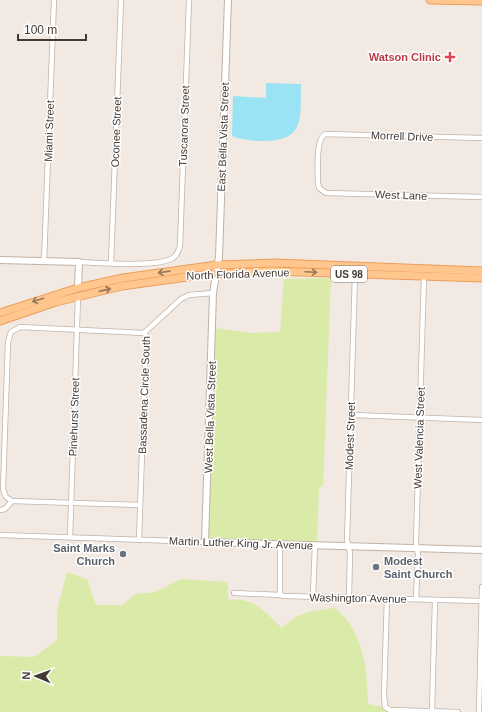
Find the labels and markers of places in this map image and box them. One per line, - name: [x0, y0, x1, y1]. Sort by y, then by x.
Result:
- place label: Watson Clinic: [369, 51, 441, 63]
- marker: Watson Clinic: [444, 51, 456, 63]
- place label: Saint Marks Church: [53, 542, 115, 567]
- marker: Saint Marks Church: [118, 549, 128, 559]
- place label: Modest Saint Church: [384, 555, 453, 580]
- marker: Modest Saint Church: [371, 562, 381, 572]

